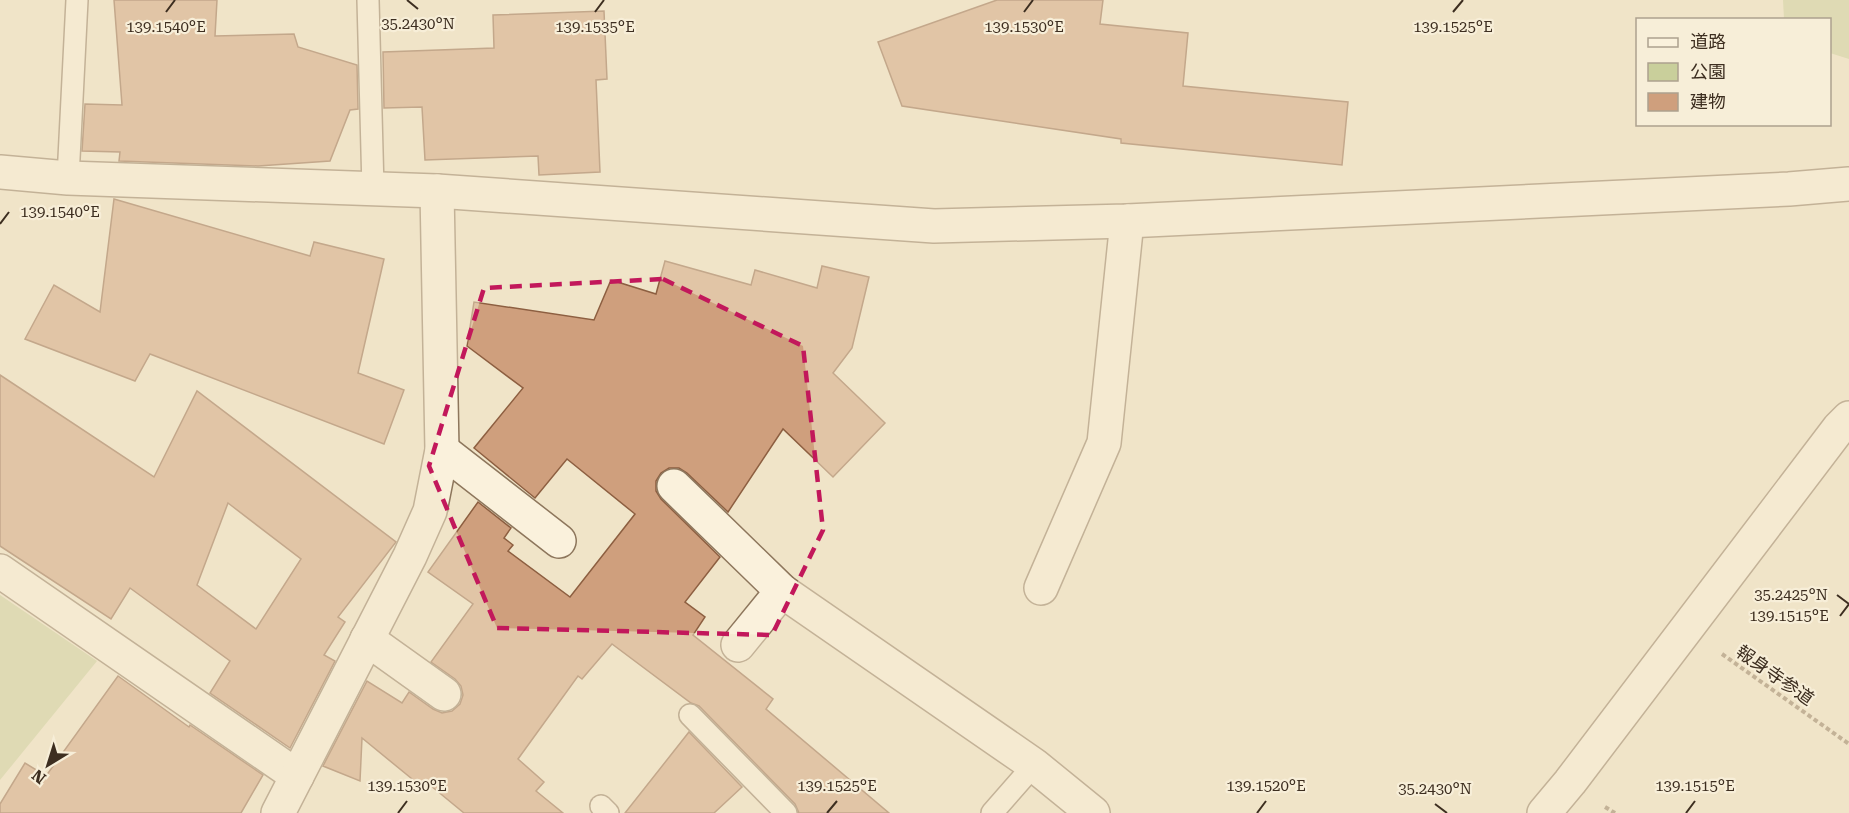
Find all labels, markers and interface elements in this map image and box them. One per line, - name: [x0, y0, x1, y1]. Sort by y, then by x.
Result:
- text: 35.2430°N: [381, 15, 455, 33]
- text: 139.1540°E: [126, 18, 206, 36]
- text: 139.1535°E: [555, 18, 635, 36]
- text: 139.1530°E: [984, 18, 1064, 36]
- text: 139.1525°E: [1413, 18, 1493, 36]
- legend: [1636, 18, 1831, 126]
- text: 道路: [1690, 31, 1726, 52]
- text: 公園: [1690, 61, 1726, 82]
- text: 建物: [1690, 91, 1726, 112]
- text: 139.1540°E: [20, 203, 100, 221]
- text: 35.2425°N: [1754, 586, 1828, 604]
- text: 139.1515°E: [1749, 607, 1829, 625]
- street label: 報身寺参道: [1732, 641, 1818, 709]
- north arrow: [18, 735, 78, 795]
- text: N: [28, 765, 50, 788]
- text: 139.1530°E: [367, 777, 447, 795]
- text: 139.1525°E: [797, 777, 877, 795]
- text: 139.1520°E: [1226, 777, 1306, 795]
- text: 139.1515°E: [1655, 777, 1735, 795]
- text: 35.2430°N: [1398, 780, 1472, 798]

